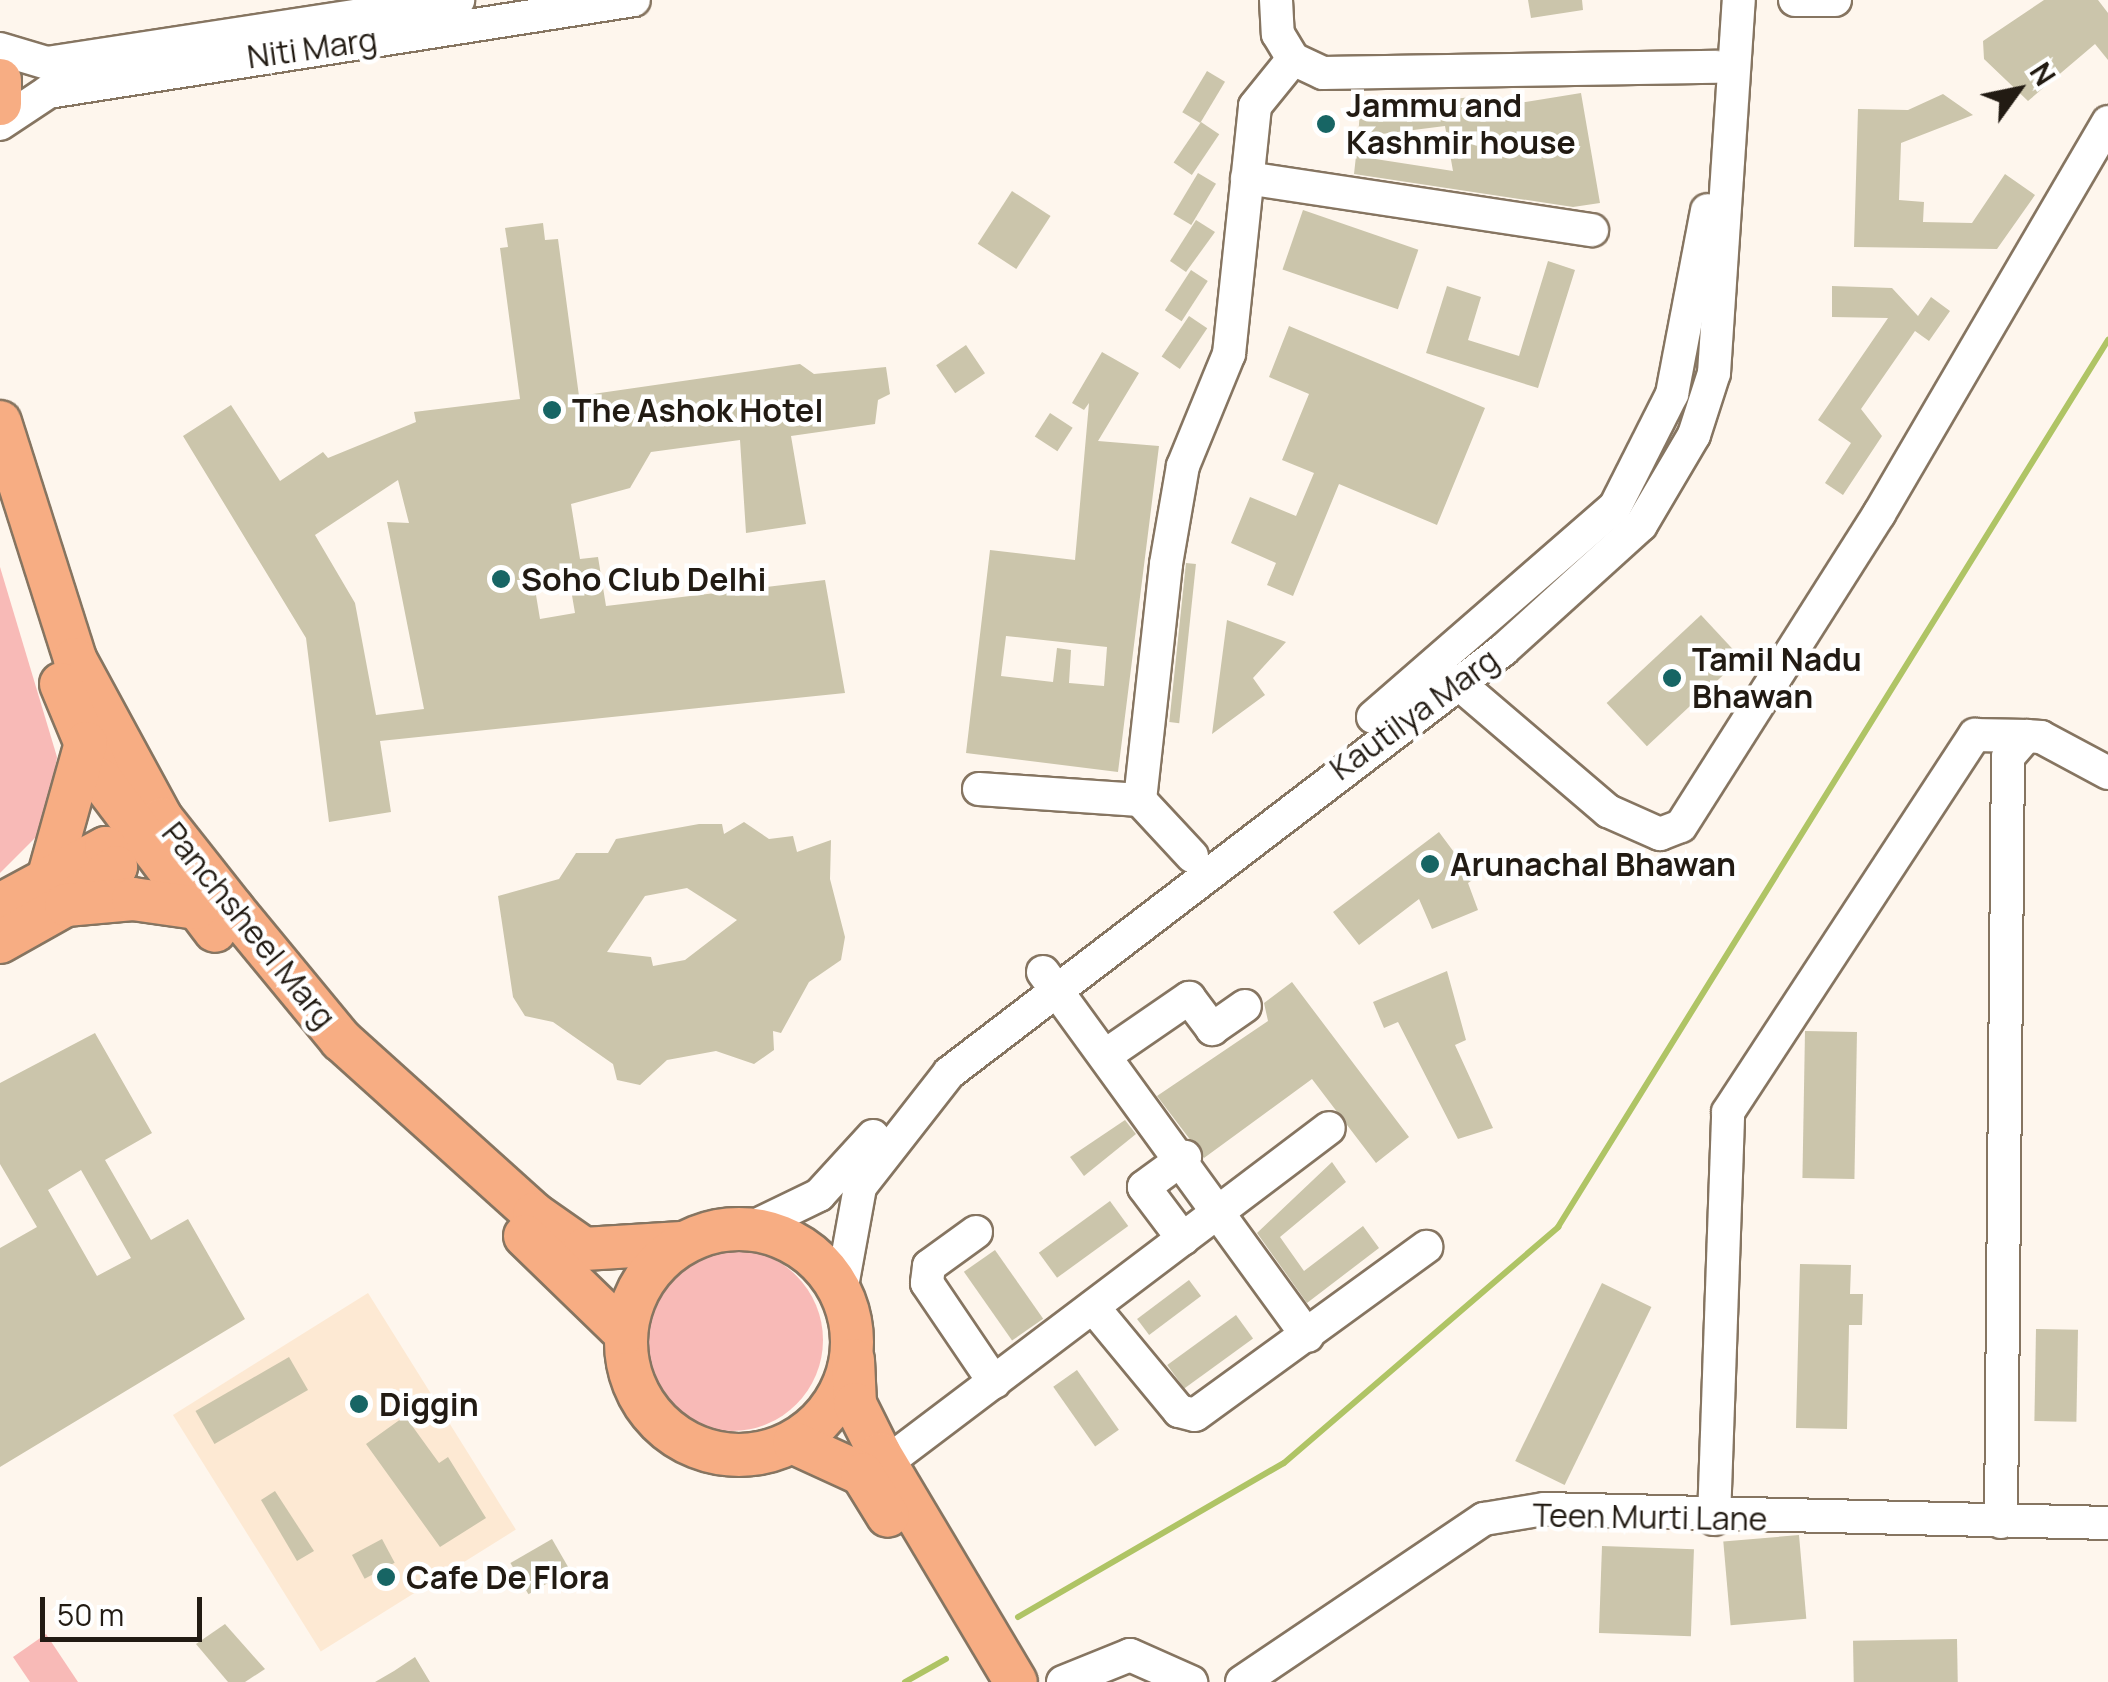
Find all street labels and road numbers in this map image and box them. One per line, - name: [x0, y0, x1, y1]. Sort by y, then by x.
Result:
- street label: Niti Marg: [245, 20, 379, 76]
- street label: Kautilya Marg: [1322, 640, 1506, 788]
- street label: Panchsheel Marg: [154, 814, 344, 1036]
- street label: Teen Murti Lane: [1532, 1496, 1768, 1538]

